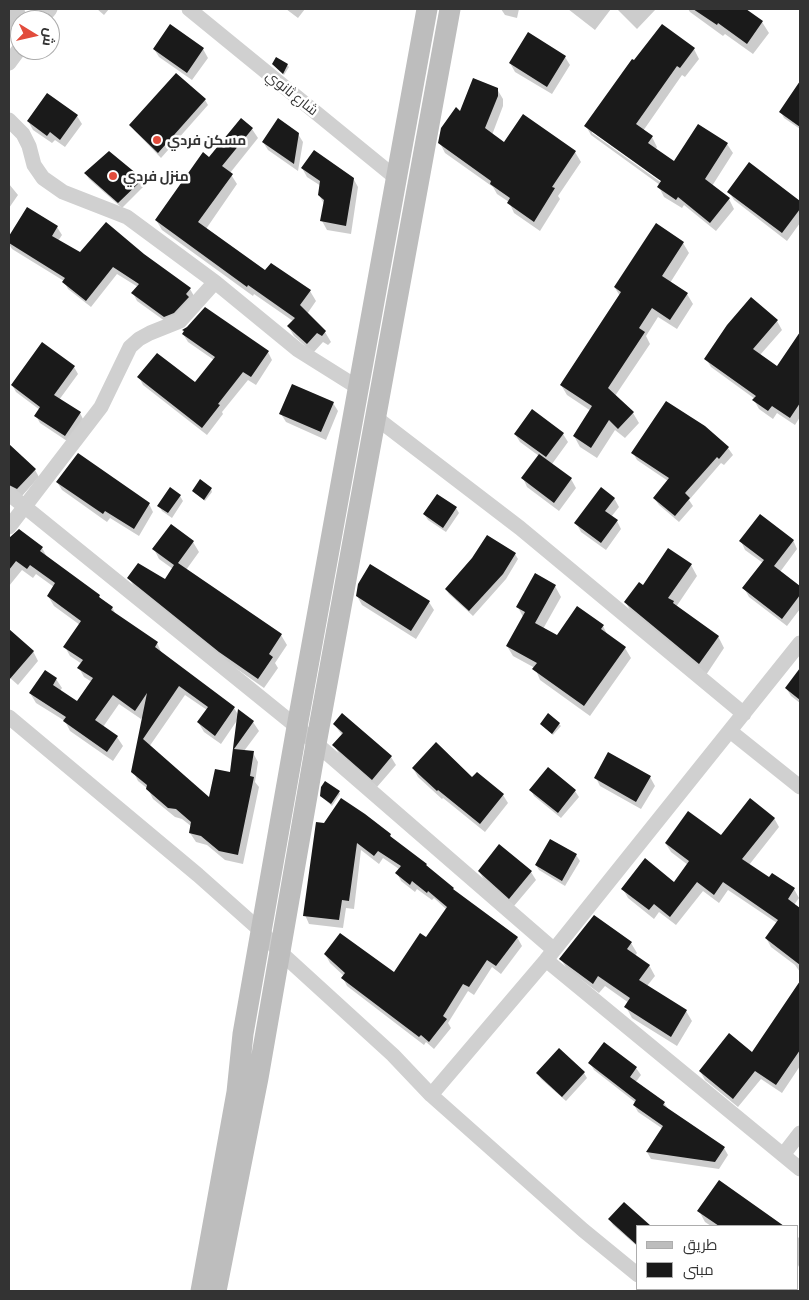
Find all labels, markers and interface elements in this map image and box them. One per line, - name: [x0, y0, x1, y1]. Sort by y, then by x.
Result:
- north arrow: [10, 10, 60, 60]
- text: ش: [40, 27, 59, 47]
- street label: شارع ثانوي: [263, 67, 321, 119]
- place label: مسكن فردي: [167, 132, 246, 148]
- marker: مسكن فردي: [151, 134, 163, 146]
- place label: منزل فردي: [123, 168, 189, 184]
- marker: منزل فردي: [107, 170, 119, 182]
- legend: [636, 1225, 799, 1290]
- text: طريق: [683, 1235, 717, 1253]
- text: مبنى: [683, 1260, 714, 1278]

